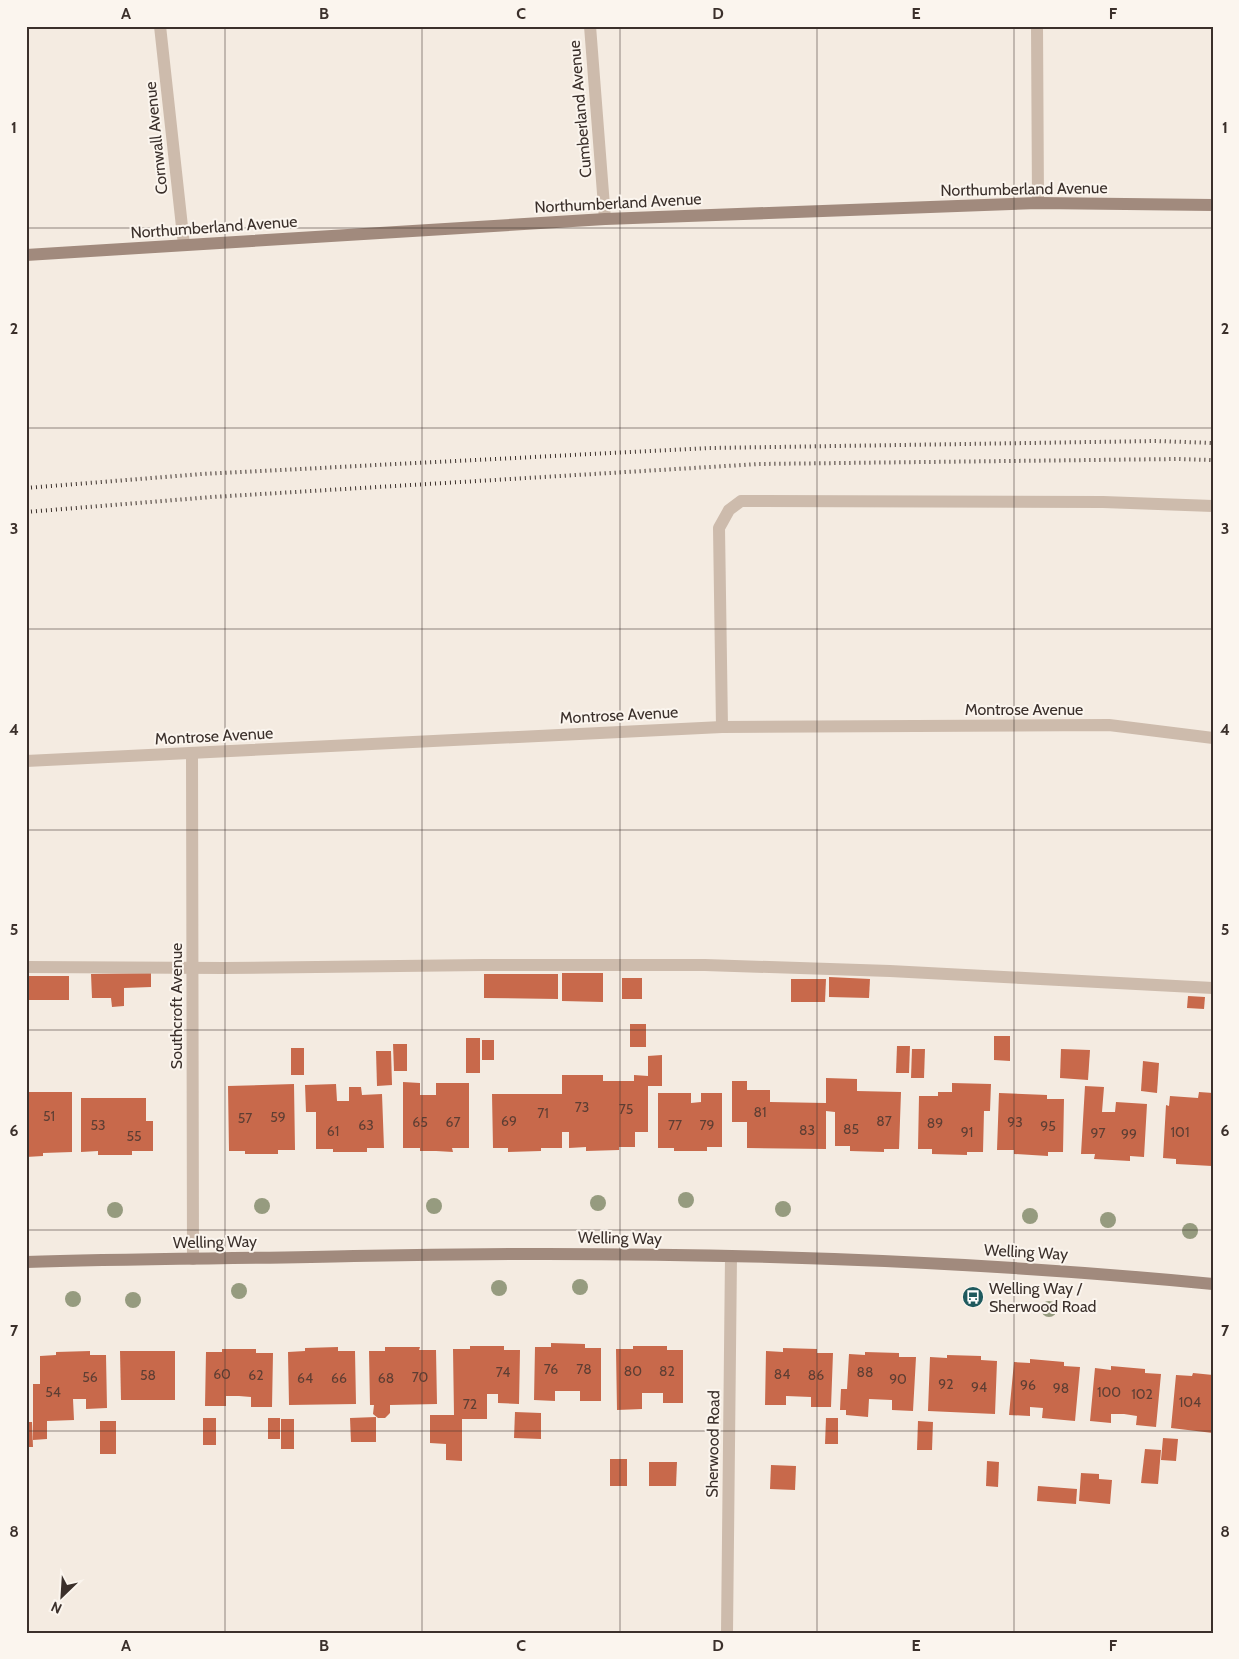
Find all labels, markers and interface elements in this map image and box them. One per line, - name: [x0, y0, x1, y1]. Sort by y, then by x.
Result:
- text: A: [121, 4, 131, 23]
- text: B: [319, 4, 329, 23]
- text: C: [516, 4, 526, 23]
- text: D: [712, 4, 724, 23]
- text: E: [911, 4, 921, 23]
- text: F: [1109, 4, 1118, 23]
- street label: Cumberland Avenue: [565, 40, 595, 178]
- street label: Cornwall Avenue: [141, 81, 171, 195]
- text: 1: [11, 118, 17, 137]
- text: 1: [1222, 118, 1228, 137]
- street label: Northumberland Avenue: [940, 178, 1108, 200]
- street label: Northumberland Avenue: [534, 189, 702, 217]
- street label: Northumberland Avenue: [130, 212, 298, 242]
- text: 2: [10, 319, 18, 338]
- text: 2: [1221, 319, 1229, 338]
- text: 3: [10, 519, 18, 538]
- text: 3: [1221, 519, 1229, 538]
- street label: Montrose Avenue: [965, 700, 1083, 719]
- street label: Montrose Avenue: [559, 702, 679, 728]
- text: 4: [9, 720, 19, 739]
- text: 4: [1220, 720, 1230, 739]
- street label: Montrose Avenue: [154, 723, 274, 749]
- text: 5: [10, 920, 18, 939]
- text: 5: [1221, 920, 1229, 939]
- street label: Southcroft Avenue: [167, 943, 186, 1069]
- house number: 73: [575, 1098, 589, 1116]
- house number: 75: [619, 1100, 633, 1118]
- house number: 81: [753, 1103, 767, 1121]
- house number: 71: [537, 1104, 549, 1122]
- house number: 51: [43, 1107, 55, 1125]
- house number: 59: [270, 1108, 286, 1126]
- house number: 57: [238, 1109, 252, 1127]
- house number: 69: [501, 1112, 517, 1130]
- house number: 87: [876, 1112, 892, 1130]
- house number: 65: [412, 1113, 428, 1131]
- house number: 67: [446, 1113, 460, 1131]
- house number: 93: [1007, 1113, 1023, 1131]
- house number: 89: [927, 1114, 943, 1132]
- house number: 53: [90, 1116, 106, 1134]
- house number: 63: [358, 1116, 374, 1134]
- house number: 77: [668, 1116, 682, 1134]
- house number: 79: [700, 1116, 715, 1134]
- house number: 95: [1040, 1117, 1056, 1135]
- house number: 85: [843, 1120, 859, 1138]
- text: 6: [10, 1121, 19, 1140]
- house number: 83: [799, 1121, 815, 1139]
- text: 6: [1221, 1121, 1230, 1140]
- house number: 61: [327, 1122, 339, 1140]
- house number: 91: [961, 1123, 973, 1141]
- house number: 101: [1171, 1123, 1189, 1141]
- house number: 97: [1091, 1124, 1106, 1142]
- house number: 99: [1121, 1125, 1137, 1143]
- house number: 55: [126, 1127, 142, 1145]
- street label: Welling Way: [578, 1228, 662, 1248]
- street label: Welling Way: [173, 1232, 257, 1252]
- street label: Welling Way: [984, 1240, 1068, 1264]
- place label: Welling Way / Sherwood Road: [989, 1279, 1096, 1316]
- bus stop icon: Welling Way / Sherwood Road: [961, 1285, 985, 1309]
- text: 7: [10, 1321, 19, 1340]
- text: 7: [1221, 1321, 1230, 1340]
- house number: 76: [544, 1360, 558, 1378]
- house number: 78: [576, 1360, 592, 1378]
- house number: 80: [624, 1362, 642, 1380]
- house number: 82: [659, 1362, 675, 1380]
- house number: 74: [496, 1363, 510, 1381]
- house number: 88: [857, 1363, 873, 1381]
- house number: 60: [213, 1365, 231, 1383]
- house number: 84: [774, 1365, 790, 1383]
- house number: 58: [140, 1366, 156, 1384]
- house number: 62: [248, 1366, 264, 1384]
- house number: 86: [808, 1366, 824, 1384]
- house number: 56: [82, 1368, 98, 1386]
- house number: 70: [412, 1368, 429, 1386]
- house number: 64: [297, 1369, 313, 1387]
- house number: 66: [331, 1369, 347, 1387]
- house number: 68: [378, 1369, 394, 1387]
- house number: 90: [889, 1370, 907, 1388]
- house number: 92: [938, 1375, 954, 1393]
- house number: 96: [1020, 1376, 1036, 1394]
- house number: 94: [971, 1378, 987, 1396]
- house number: 98: [1053, 1379, 1069, 1397]
- house number: 54: [45, 1383, 61, 1401]
- house number: 100: [1097, 1383, 1121, 1401]
- house number: 102: [1131, 1385, 1153, 1403]
- street label: Sherwood Road: [703, 1390, 723, 1498]
- house number: 104: [1179, 1393, 1201, 1411]
- house number: 72: [463, 1395, 477, 1413]
- text: 8: [9, 1522, 19, 1541]
- text: 8: [1220, 1522, 1230, 1541]
- north arrow: [38, 1572, 88, 1622]
- text: N: [48, 1598, 65, 1618]
- text: A: [121, 1636, 131, 1655]
- text: B: [319, 1636, 329, 1655]
- text: C: [516, 1636, 526, 1655]
- text: D: [712, 1636, 724, 1655]
- text: E: [911, 1636, 921, 1655]
- text: F: [1109, 1636, 1118, 1655]

